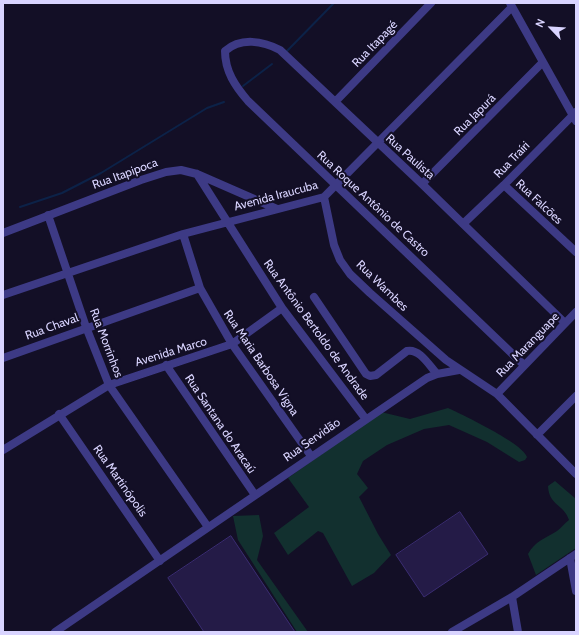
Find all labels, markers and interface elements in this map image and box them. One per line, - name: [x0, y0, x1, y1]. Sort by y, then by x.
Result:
- north arrow: [531, 8, 571, 48]
- text: N: [532, 16, 548, 29]
- street label: Rua Itapagé: [349, 18, 401, 70]
- street label: Rua Japurá: [451, 91, 499, 139]
- street label: Rua Paulista: [383, 131, 437, 183]
- street label: Rua Traíri: [491, 139, 533, 181]
- street label: Rua Roque Antônio de Castro: [314, 148, 432, 260]
- street label: Rua Itapipoca: [90, 156, 160, 192]
- street label: Rua Falcões: [513, 177, 565, 227]
- street label: Avenida Iraucuba: [233, 178, 319, 214]
- street label: Rua Antônio Bertoldo de Andrade: [260, 257, 372, 403]
- street label: Rua Wambes: [353, 258, 411, 314]
- street label: Rua Morrinhos: [86, 306, 126, 380]
- street label: Rua Maria Barbosa Vigna: [220, 307, 302, 419]
- street label: Rua Maranguape: [494, 310, 562, 380]
- street label: Rua Chaval: [23, 311, 81, 343]
- street label: Avenida Marco: [133, 334, 209, 370]
- street label: Rua Santana do Aracaú: [181, 372, 259, 476]
- street label: Rua Servidão: [281, 415, 343, 465]
- street label: Rua Martinópolis: [90, 442, 150, 520]

